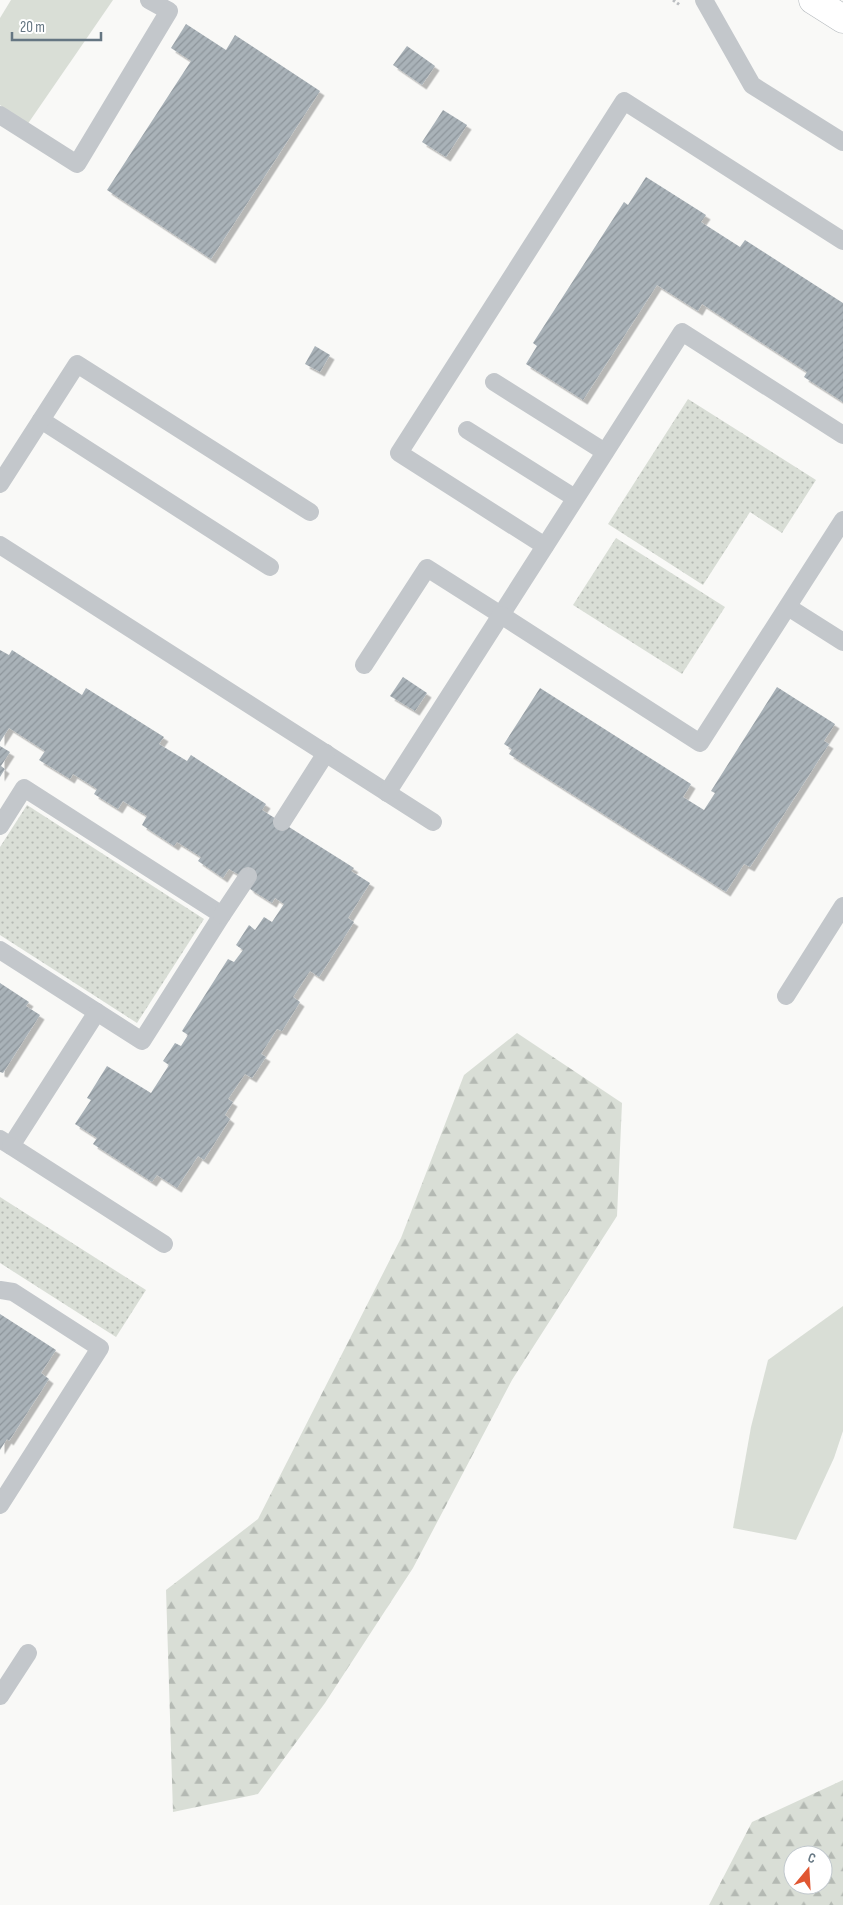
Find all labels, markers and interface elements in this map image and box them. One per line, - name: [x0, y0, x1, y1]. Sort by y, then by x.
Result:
- scale bar: [12, 10, 101, 42]
- text: 20 m: [20, 18, 45, 37]
- north arrow: [783, 1845, 833, 1895]
- text: С: [806, 1849, 818, 1867]

